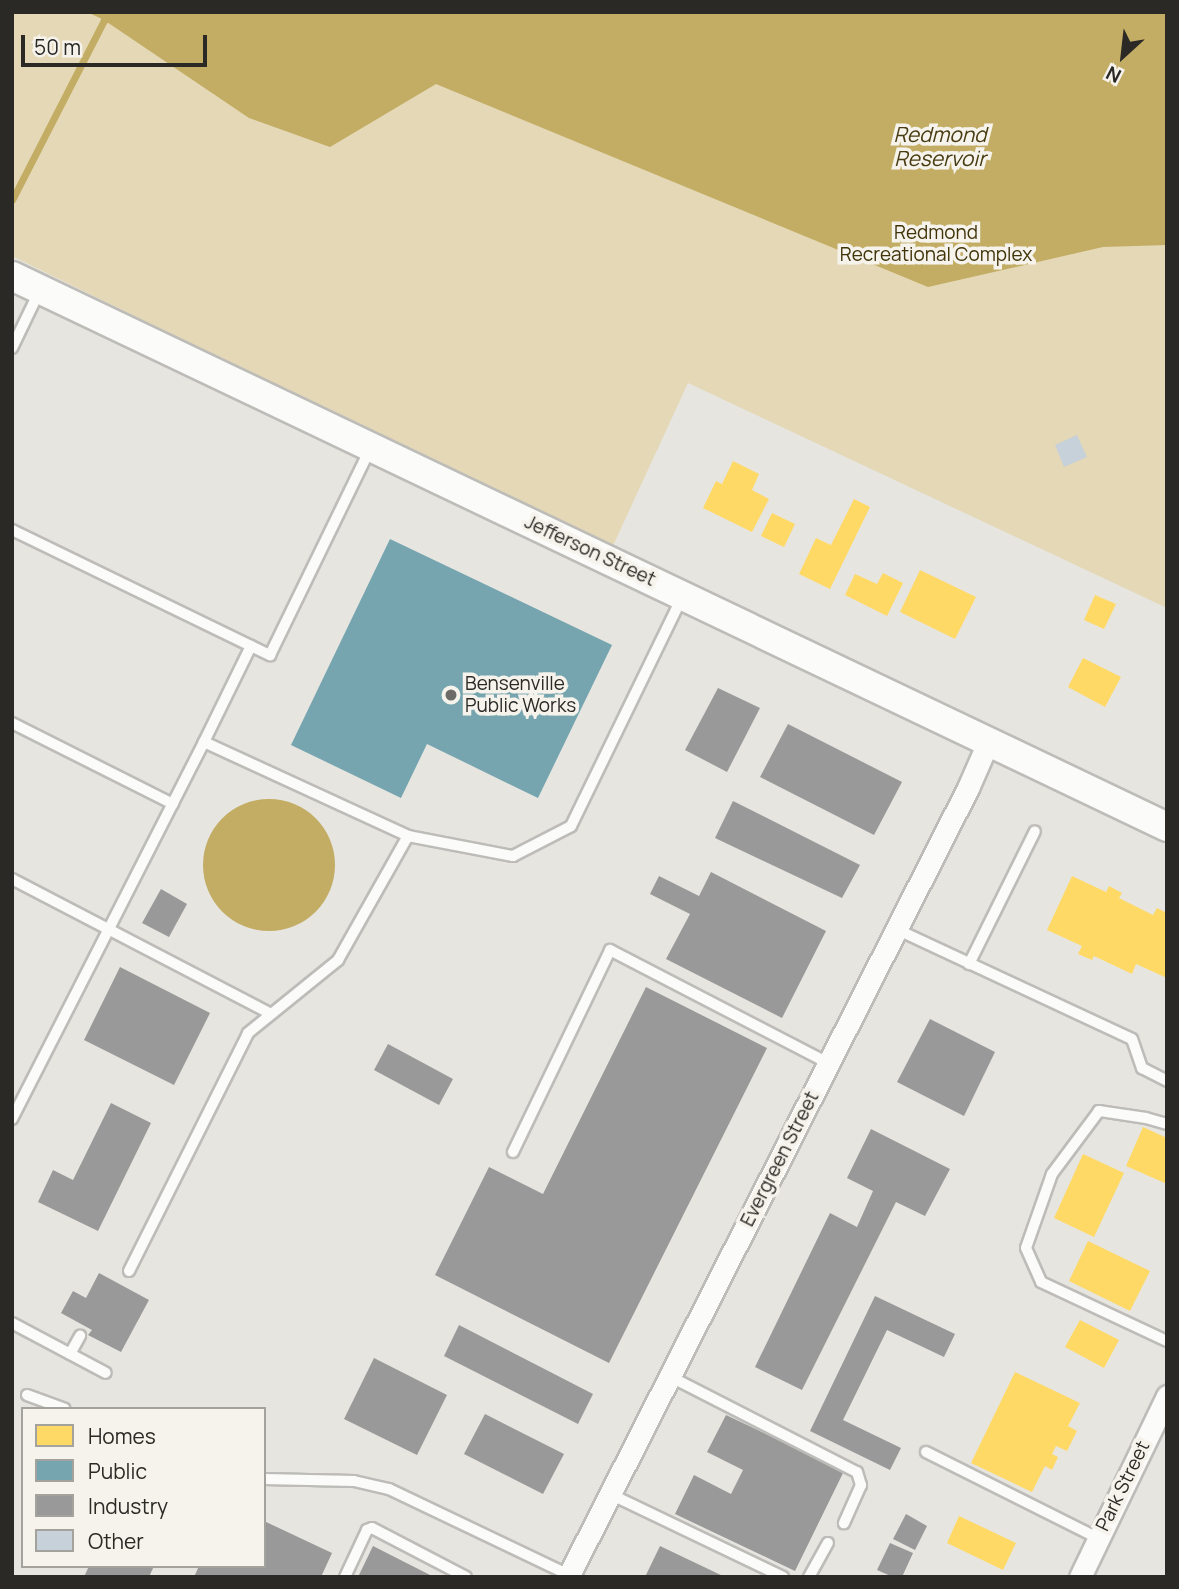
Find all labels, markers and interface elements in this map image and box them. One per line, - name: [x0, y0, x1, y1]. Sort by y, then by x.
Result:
- scale bar: [24, 21, 210, 65]
- north arrow: [1088, 21, 1158, 91]
- text: 50 m: [34, 33, 81, 61]
- text: N: [1101, 60, 1125, 89]
- water label: Redmond Reservoir: [894, 121, 986, 171]
- park label: Redmond Recreational Complex: [840, 222, 1032, 266]
- street label: Jefferson Street: [521, 511, 659, 591]
- place label: Bensenville Public Works: [465, 673, 576, 717]
- marker: Bensenville Public Works: [443, 687, 459, 703]
- street label: Evergreen Street: [736, 1088, 824, 1230]
- legend: [21, 1407, 266, 1568]
- text: Homes: [88, 1422, 156, 1450]
- street label: Park Street: [1091, 1437, 1155, 1535]
- text: Public: [88, 1457, 147, 1485]
- text: Industry: [88, 1492, 168, 1520]
- text: Other: [88, 1527, 144, 1555]

